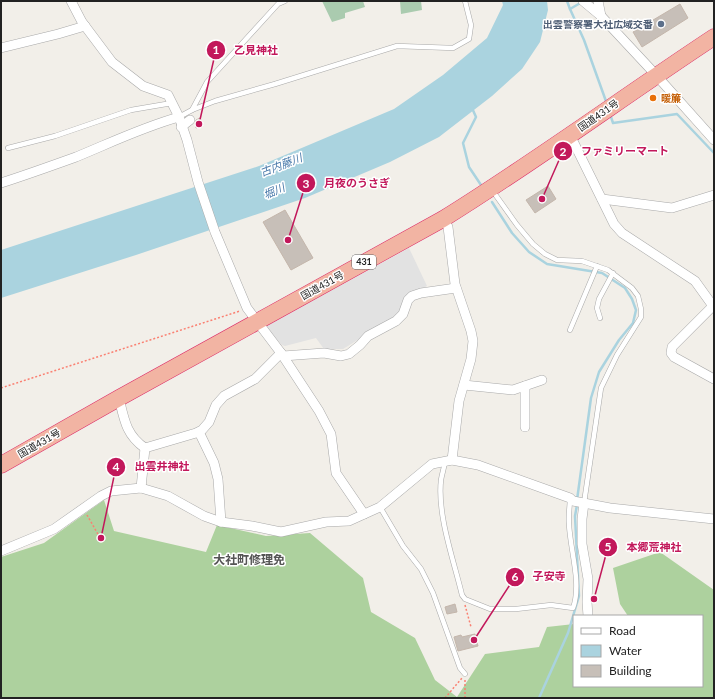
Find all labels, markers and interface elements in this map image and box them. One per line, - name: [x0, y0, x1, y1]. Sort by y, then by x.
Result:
- place label: 出雲警察署大社広域交番: [543, 18, 653, 30]
- marker: 出雲警察署大社広域交番: [656, 19, 666, 29]
- callout: 乙見神社: [206, 39, 286, 62]
- text: 1: [213, 42, 220, 57]
- text: 乙見神社: [234, 43, 278, 56]
- place label: 暖簾: [661, 92, 681, 104]
- marker: 暖簾: [648, 93, 658, 103]
- street label: 国道431号: [575, 96, 621, 134]
- callout: ファミリーマート: [553, 140, 677, 163]
- text: 2: [560, 144, 567, 159]
- text: ファミリーマート: [581, 144, 669, 157]
- water label: 古内藤川: [258, 150, 305, 178]
- callout: 月夜のうさぎ: [296, 172, 398, 195]
- text: 3: [303, 176, 310, 191]
- text: 月夜のうさぎ: [324, 176, 390, 189]
- water label: 堀川: [261, 180, 287, 201]
- road number: 431: [352, 255, 376, 269]
- street label: 国道431号: [298, 268, 346, 302]
- street label: 国道431号: [15, 426, 63, 460]
- callout: 出雲井神社: [106, 455, 197, 478]
- text: 4: [113, 459, 120, 474]
- text: 出雲井神社: [135, 459, 190, 472]
- callout: 本郷荒神社: [598, 536, 689, 559]
- text: 5: [605, 539, 612, 554]
- text: 本郷荒神社: [627, 540, 682, 553]
- district label: 大社町修理免: [213, 552, 285, 567]
- callout: 子安寺: [505, 565, 574, 588]
- text: 6: [512, 569, 519, 584]
- text: 子安寺: [533, 569, 566, 582]
- legend: [573, 615, 703, 687]
- text: Road: [609, 623, 636, 638]
- text: Water: [609, 643, 642, 658]
- text: Building: [609, 663, 652, 678]

